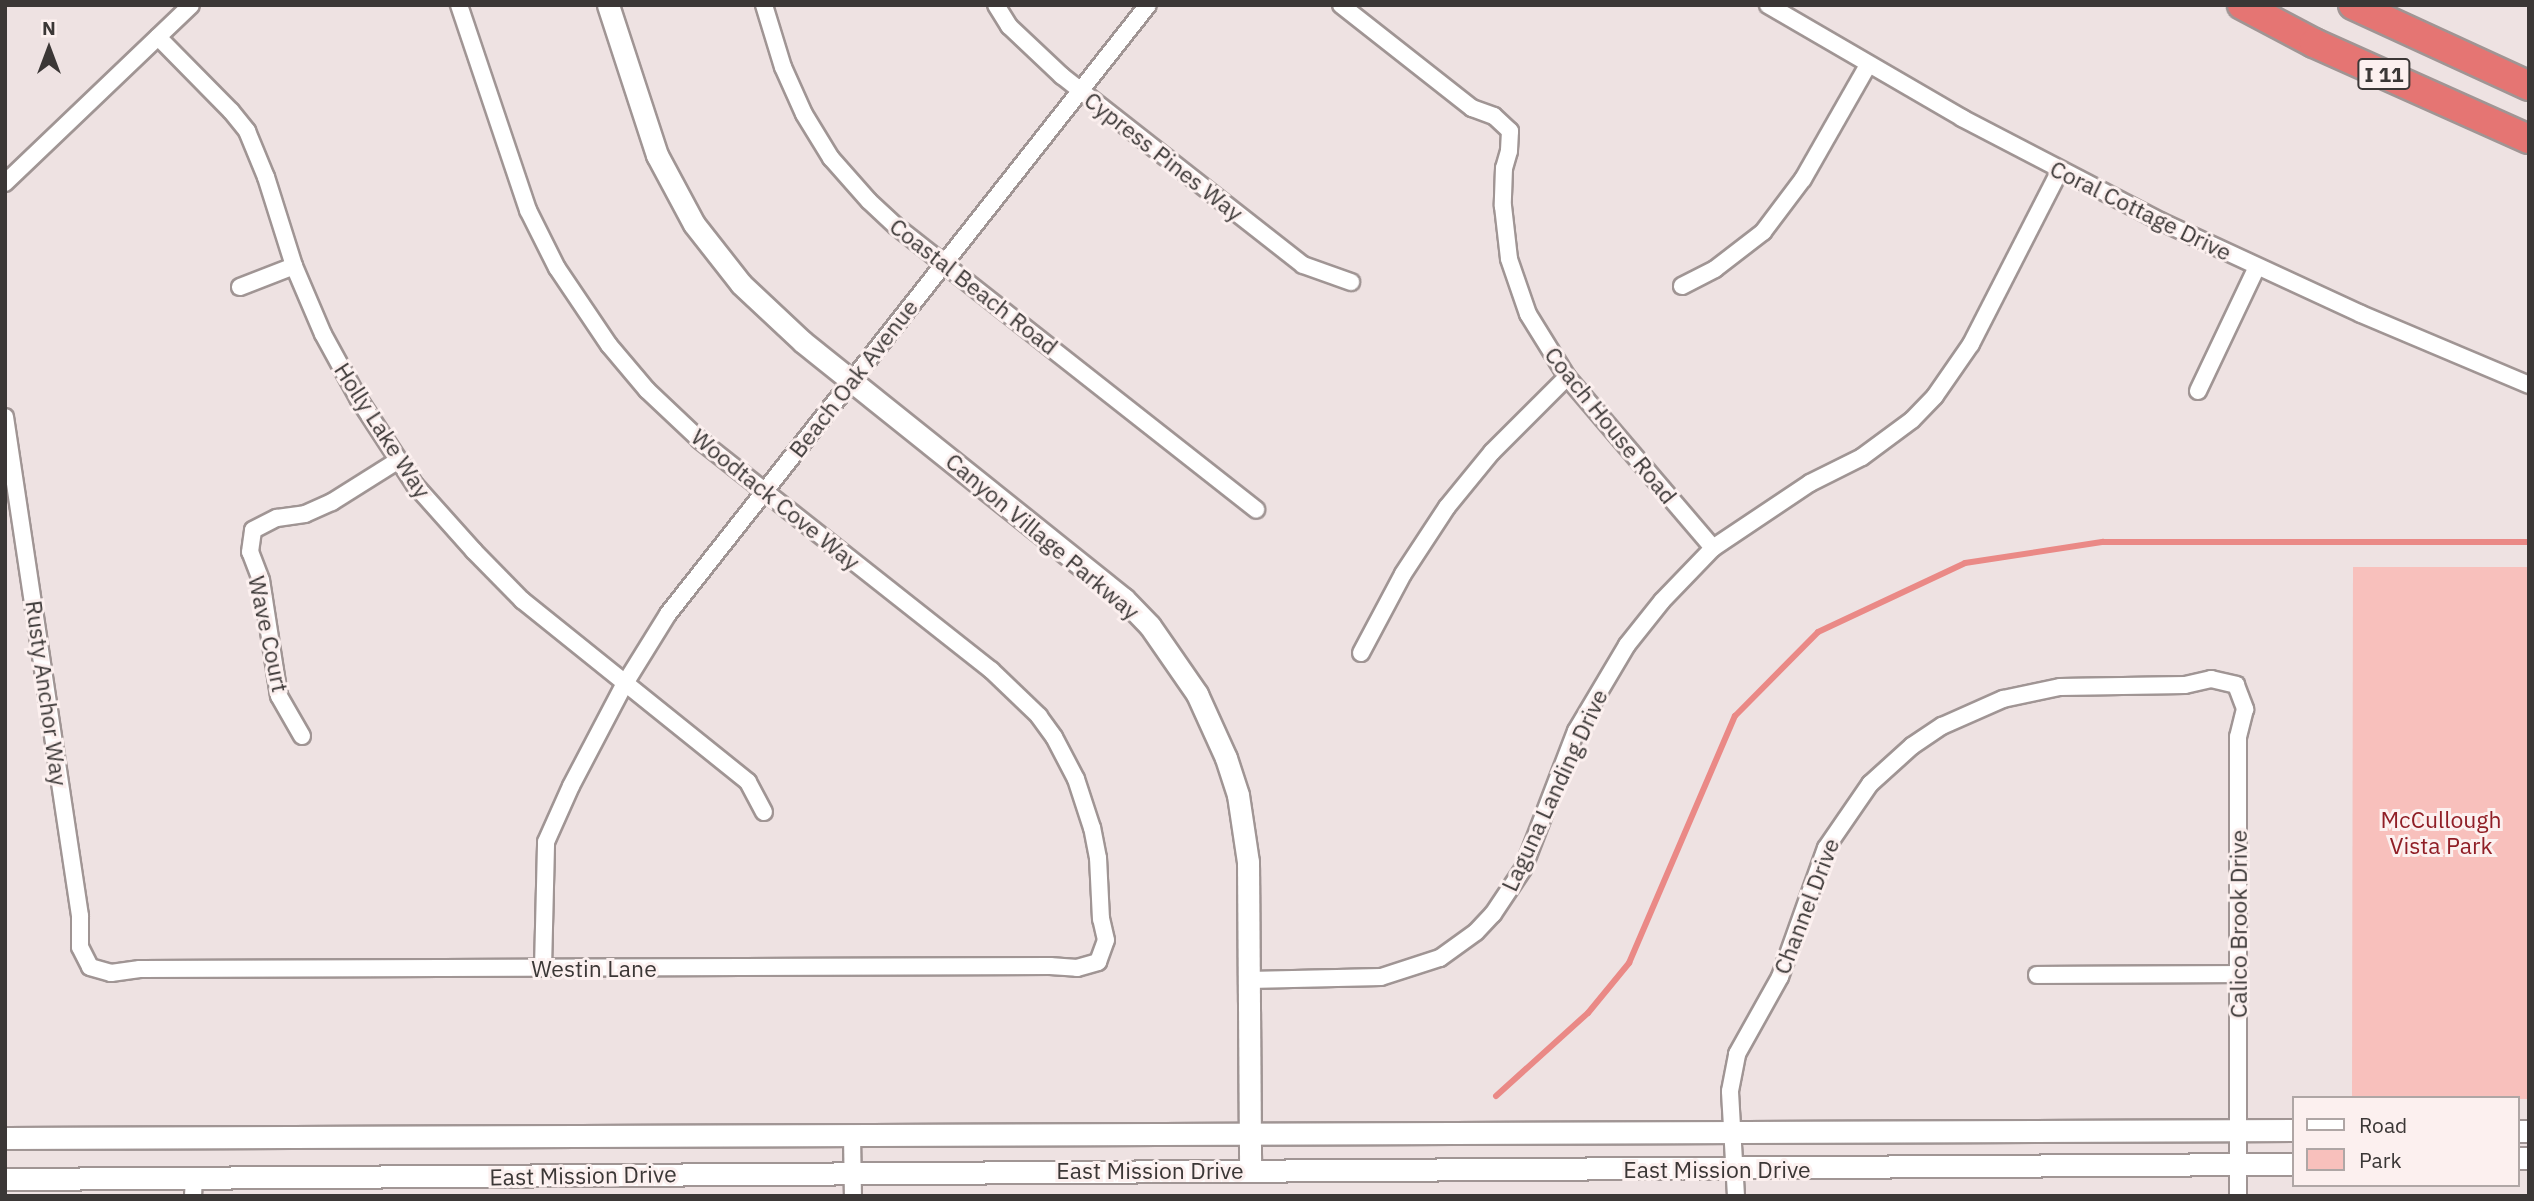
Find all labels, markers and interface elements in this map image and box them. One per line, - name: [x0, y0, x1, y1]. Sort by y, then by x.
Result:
- north arrow: [14, 14, 84, 84]
- text: N: [42, 16, 56, 40]
- road number: I 11: [2356, 56, 2412, 92]
- street label: Cypress Pines Way: [1079, 86, 1249, 226]
- street label: Coral Cottage Drive: [2046, 154, 2236, 266]
- street label: Coastal Beach Road: [885, 212, 1063, 360]
- street label: Beach Oak Avenue: [783, 293, 923, 463]
- street label: Coach House Road: [1539, 341, 1683, 509]
- street label: Holly Lake Way: [329, 357, 437, 503]
- street label: Woodtack Cove Way: [686, 423, 866, 575]
- street label: Canyon Village Parkway: [941, 447, 1145, 625]
- street label: Wave Court: [243, 573, 295, 695]
- street label: Rusty Anchor Way: [20, 599, 74, 787]
- street label: Laguna Landing Drive: [1495, 685, 1613, 895]
- park label: McCullough Vista Park: [2380, 805, 2502, 859]
- street label: Calico Brook Drive: [2224, 830, 2252, 1018]
- street label: Channel Drive: [1767, 834, 1845, 978]
- street label: Westin Lane: [531, 954, 657, 982]
- legend: [2292, 1096, 2520, 1187]
- text: Road: [2359, 1111, 2407, 1139]
- text: Park: [2359, 1146, 2402, 1174]
- street label: East Mission Drive: [1623, 1155, 1811, 1183]
- street label: East Mission Drive: [1056, 1156, 1244, 1184]
- street label: East Mission Drive: [489, 1160, 677, 1190]

